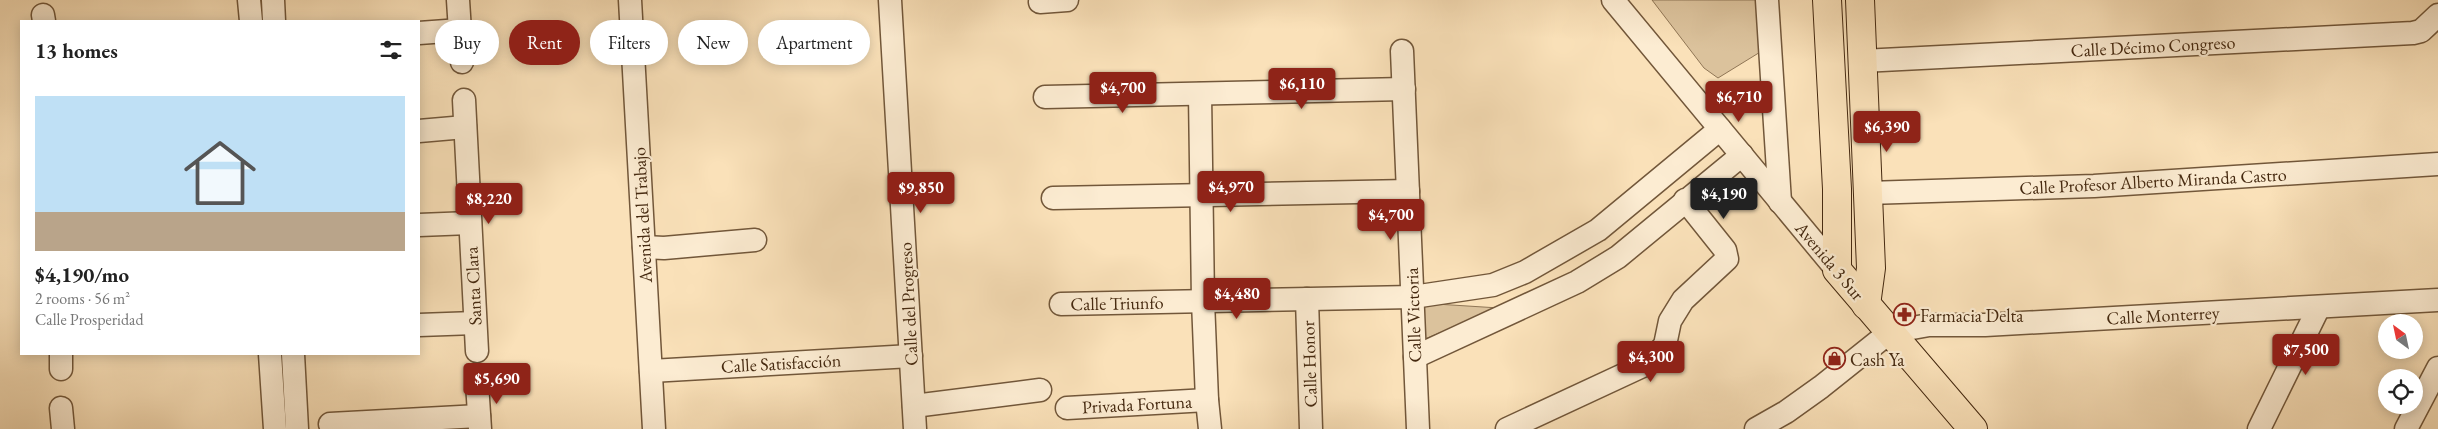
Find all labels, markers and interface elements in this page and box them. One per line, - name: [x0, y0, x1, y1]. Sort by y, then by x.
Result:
- chip: Buy: [435, 20, 499, 65]
- chip: Rent: [509, 20, 580, 65]
- chip: Filters: [590, 20, 668, 65]
- chip: New: [678, 20, 748, 65]
- chip: Apartment: [758, 20, 870, 65]
- street label: Calle Décimo Congreso: [2070, 30, 2236, 62]
- icon: filters: [377, 36, 405, 64]
- text: 13 homes: [35, 37, 118, 64]
- pin: $6,110: [1261, 68, 1343, 110]
- pin: $4,700: [1082, 72, 1164, 114]
- text: $6,110: [1279, 73, 1325, 94]
- text: $4,700: [1100, 77, 1146, 98]
- pin: $6,710: [1698, 80, 1780, 123]
- text: $6,710: [1716, 86, 1762, 107]
- pin: $6,390: [1846, 110, 1928, 153]
- text: $6,390: [1864, 116, 1910, 137]
- icon: home: [175, 128, 265, 218]
- street label: Avenida del Trabajo: [627, 146, 657, 284]
- street label: Calle Profesor Alberto Miranda Castro: [2019, 163, 2287, 199]
- pin: $4,970: [1190, 170, 1272, 213]
- pin: $9,850: [880, 172, 962, 214]
- text: $4,970: [1208, 176, 1254, 197]
- text: $9,850: [898, 177, 944, 198]
- pin: $4,190: [1683, 178, 1765, 220]
- pin: $8,220: [448, 182, 530, 225]
- text: $4,190: [1701, 183, 1747, 204]
- text: $8,220: [466, 188, 512, 209]
- pin: $4,700: [1350, 198, 1432, 241]
- text: $4,700: [1368, 204, 1414, 225]
- street label: Avenida 3 Sur: [1790, 216, 1870, 305]
- street label: Calle del Progreso: [893, 242, 923, 366]
- street label: Santa Clara: [459, 245, 487, 326]
- text: $4,190/mo: [35, 261, 129, 288]
- street label: Calle Victoria: [1400, 266, 1426, 363]
- pin: $4,480: [1196, 278, 1278, 320]
- text: $4,480: [1214, 283, 1260, 304]
- text: 2 rooms · 56 m²: [35, 288, 130, 309]
- street label: Calle Triunfo: [1070, 291, 1164, 315]
- street label: Calle Monterrey: [2106, 301, 2220, 329]
- pharmacy icon: Farmacia Delta: [1892, 303, 1916, 327]
- place label: Farmacia Delta: [1920, 304, 2024, 327]
- text: Calle Prosperidad: [35, 309, 144, 330]
- north arrow: [2378, 314, 2422, 359]
- map controls: [2378, 314, 2423, 414]
- street label: Calle Honor: [1296, 320, 1322, 408]
- pin: $7,500: [2265, 334, 2347, 376]
- text: $7,500: [2283, 339, 2329, 360]
- pin: $4,300: [1610, 340, 1692, 383]
- text: $4,300: [1628, 346, 1674, 367]
- shop icon: Cash Ya: [1822, 347, 1846, 371]
- street label: Calle Satisfacción: [720, 348, 842, 378]
- place label: Cash Ya: [1850, 348, 1905, 371]
- pin: $5,690: [456, 362, 538, 405]
- text: $5,690: [474, 368, 520, 389]
- button: locate: [2378, 369, 2423, 414]
- street label: Privada Fortuna: [1081, 390, 1194, 418]

